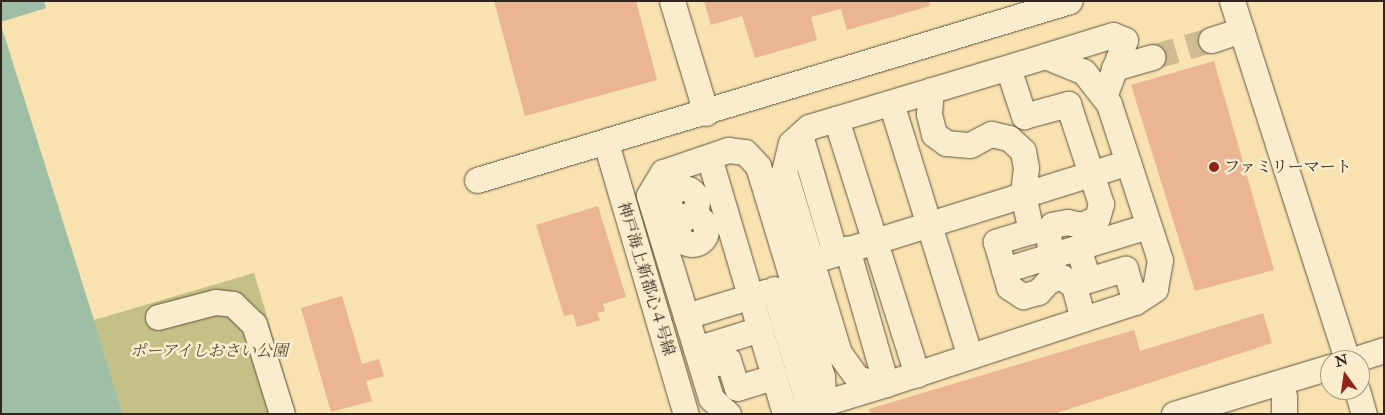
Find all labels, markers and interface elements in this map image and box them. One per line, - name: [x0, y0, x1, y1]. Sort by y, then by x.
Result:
- place label: ファミリーマート: [1224, 157, 1352, 177]
- marker: ファミリーマート: [1208, 161, 1220, 173]
- street label: 神戸海上新都心４号線: [613, 200, 679, 358]
- park label: ポーアイしおさい公園: [129, 341, 289, 361]
- north arrow: [1320, 350, 1370, 400]
- text: N: [1333, 351, 1350, 371]

